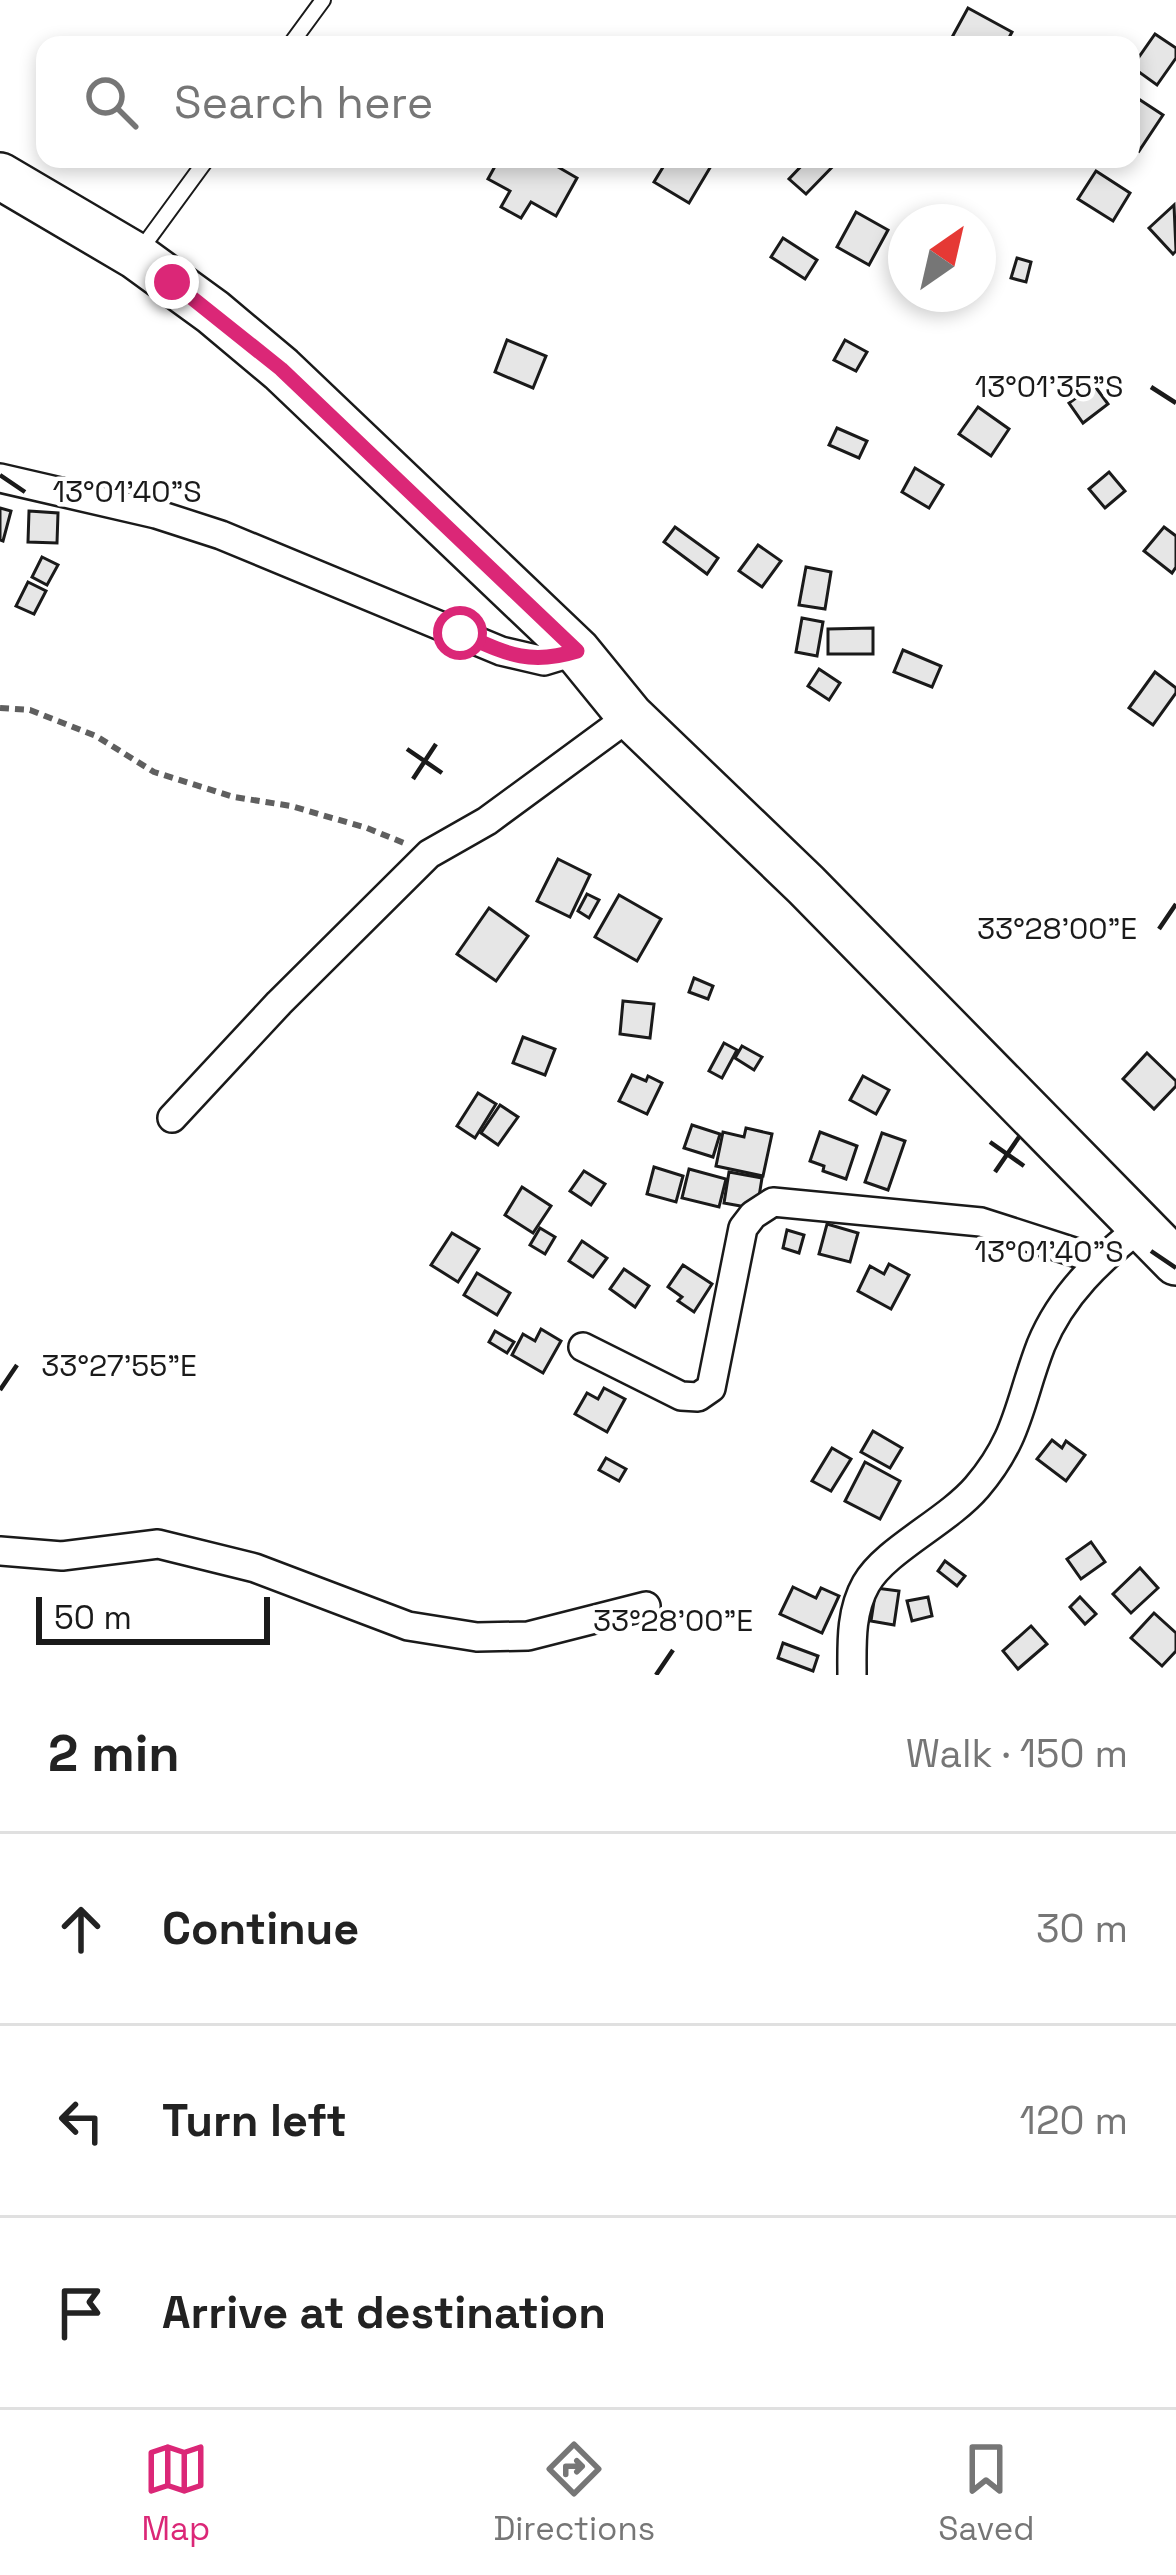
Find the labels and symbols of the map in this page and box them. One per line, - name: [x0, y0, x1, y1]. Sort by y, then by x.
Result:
- north arrow: [888, 204, 996, 312]
- route end: [145, 255, 199, 309]
- text: 13°01'35"S: [975, 367, 1123, 406]
- text: 13°01'40"S: [52, 472, 202, 511]
- route start: [433, 606, 487, 660]
- text: 33°28'00"E: [977, 909, 1137, 948]
- text: 13°01'40"S: [974, 1232, 1124, 1271]
- text: 33°27'55"E: [41, 1346, 197, 1385]
- scale bar: [36, 1591, 270, 1644]
- text: 33°28'00"E: [593, 1601, 753, 1640]

